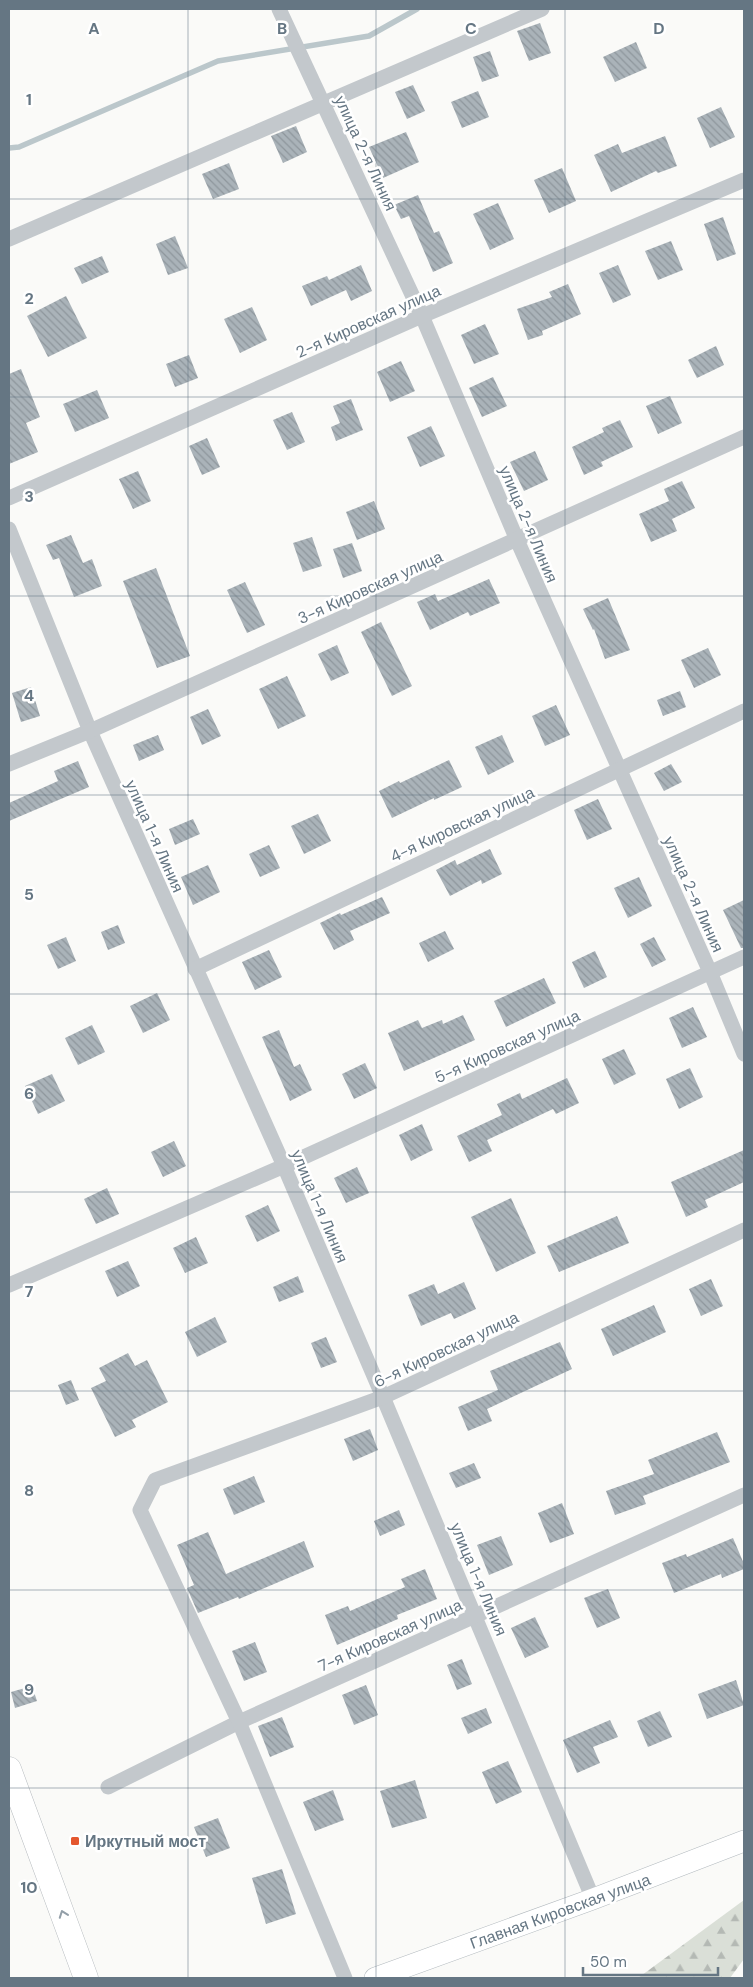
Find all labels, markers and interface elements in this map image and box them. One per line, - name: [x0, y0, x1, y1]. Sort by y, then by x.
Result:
- text: A: [88, 18, 100, 39]
- text: B: [277, 18, 287, 39]
- text: C: [465, 18, 477, 39]
- text: D: [653, 18, 665, 39]
- text: 1: [26, 89, 32, 110]
- street label: улица 2-я Линия: [330, 92, 401, 214]
- street label: 2-я Кировская улица: [293, 280, 444, 363]
- text: 2: [24, 288, 34, 309]
- street label: улица 2-я Линия: [494, 463, 563, 586]
- text: 3: [24, 486, 34, 507]
- street label: 3-я Кировская улица: [294, 546, 446, 629]
- text: 4: [24, 685, 34, 706]
- street label: улица 1-я Линия: [120, 777, 189, 896]
- street label: 4-я Кировская улица: [387, 782, 538, 867]
- street label: улица 2-я Линия: [659, 833, 729, 956]
- text: 5: [24, 884, 34, 905]
- street label: 5-я Кировская улица: [431, 1005, 583, 1088]
- text: 6: [24, 1083, 34, 1104]
- street label: улица 1-я Линия: [286, 1147, 353, 1266]
- text: 7: [25, 1281, 34, 1302]
- street label: 6-я Кировская улица: [371, 1307, 522, 1392]
- text: 8: [24, 1480, 34, 1501]
- street label: улица 1-я Линия: [445, 1520, 512, 1639]
- street label: 7-я Кировская улица: [315, 1594, 465, 1677]
- text: 9: [24, 1679, 34, 1700]
- place label: Иркутный мост: [85, 1831, 206, 1852]
- marker: Иркутный мост: [69, 1835, 81, 1847]
- street label: Главная Кировская улица: [467, 1869, 653, 1954]
- text: 10: [20, 1877, 38, 1898]
- one-way arrow: [58, 1910, 69, 1919]
- scale bar: [583, 1944, 718, 1976]
- text: 50 m: [590, 1952, 627, 1972]

